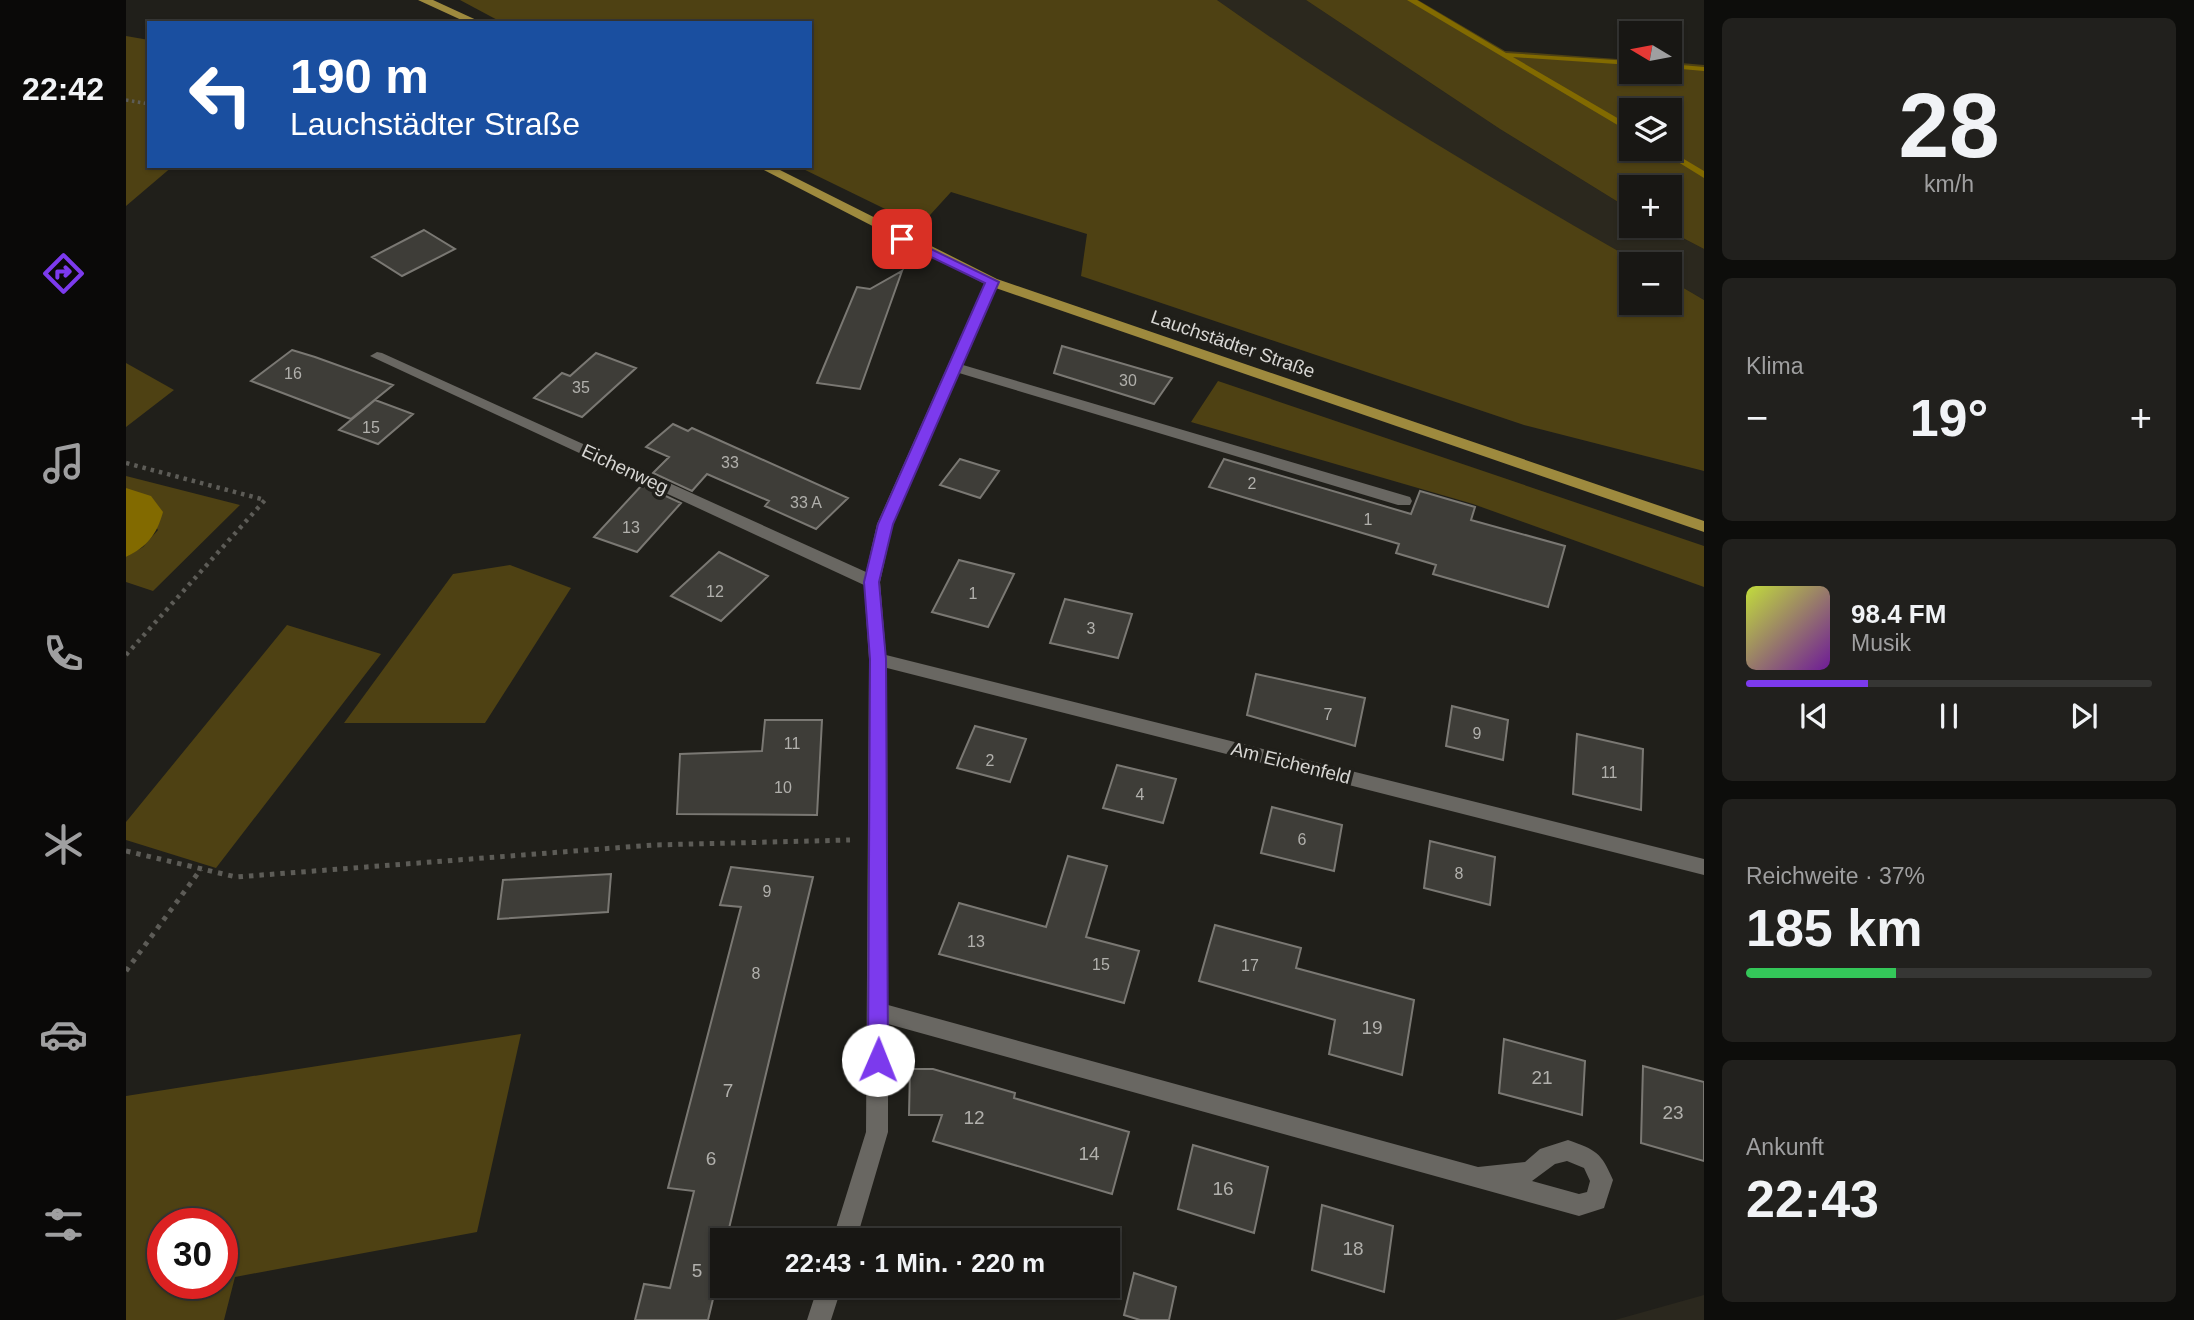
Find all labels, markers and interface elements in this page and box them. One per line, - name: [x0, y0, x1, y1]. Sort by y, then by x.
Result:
- north arrow: [1619, 21, 1682, 84]
- map controls: [1619, 21, 1682, 315]
- icon: left: [175, 49, 266, 140]
- text: 190 m: [290, 49, 429, 103]
- text: 22:42: [22, 71, 104, 107]
- text: 28: [1898, 75, 2000, 176]
- button: layers: [1619, 98, 1682, 161]
- text: Lauchstädter Straße: [290, 106, 580, 142]
- text: km/h: [1924, 171, 1974, 197]
- button: +: [1619, 175, 1682, 238]
- pin: [872, 209, 932, 269]
- icon: arrive: [883, 220, 921, 258]
- icon: directions: [39, 249, 88, 298]
- button: −: [1619, 252, 1682, 315]
- street label: Lauchstädter Straße: [1148, 306, 1318, 382]
- text: Klima: [1746, 353, 1804, 379]
- house number: 16: [284, 365, 302, 382]
- house number: 30: [1119, 372, 1137, 389]
- house number: 35: [572, 379, 590, 396]
- text: 19°: [1910, 389, 1988, 447]
- text: −: [1746, 397, 1768, 439]
- text: +: [2130, 397, 2152, 439]
- house number: 15: [362, 419, 380, 436]
- icon: music: [39, 439, 88, 488]
- street label: Eichenweg: [578, 440, 672, 498]
- house number: 33: [721, 454, 739, 471]
- house number: 2: [1248, 475, 1257, 492]
- house number: 33 A: [790, 494, 822, 511]
- house number: 1: [1364, 511, 1373, 528]
- house number: 13: [622, 519, 640, 536]
- house number: 12: [706, 583, 724, 600]
- house number: 1: [969, 585, 978, 602]
- text: 98.4 FM: [1851, 599, 1946, 629]
- house number: 3: [1087, 620, 1096, 637]
- icon: phone: [39, 629, 88, 678]
- text: Musik: [1851, 630, 1911, 656]
- icon: previous: [1795, 697, 1833, 735]
- icon: pause: [1930, 697, 1968, 735]
- icon: next: [2065, 697, 2103, 735]
- house number: 7: [1324, 706, 1333, 723]
- house number: 9: [1473, 725, 1482, 742]
- house number: 11: [784, 735, 800, 752]
- street label: Am Eichenfeld: [1229, 738, 1353, 788]
- house number: 2: [986, 752, 995, 769]
- house number: 11: [1601, 764, 1617, 781]
- house number: 10: [774, 779, 792, 796]
- house number: 4: [1136, 786, 1145, 803]
- icon: climate: [39, 820, 88, 869]
- house number: 6: [1298, 831, 1307, 848]
- text: Reichweite · 37%: [1746, 863, 1925, 889]
- house number: 8: [1455, 865, 1464, 882]
- house number: 9: [763, 883, 772, 900]
- text: 185 km: [1746, 899, 1922, 957]
- house number: 13: [967, 933, 985, 950]
- house number: 15: [1092, 956, 1110, 973]
- house number: 17: [1241, 957, 1259, 974]
- house number: 8: [752, 965, 761, 982]
- icon: car: [39, 1010, 88, 1059]
- house number: 19: [1361, 1017, 1383, 1038]
- position arrow: [841, 1023, 915, 1097]
- house number: 21: [1531, 1067, 1553, 1088]
- house number: 7: [723, 1080, 733, 1101]
- house number: 23: [1662, 1102, 1684, 1123]
- house number: 12: [963, 1107, 985, 1128]
- text: Ankunft: [1746, 1134, 1824, 1160]
- house number: 14: [1078, 1143, 1100, 1164]
- house number: 6: [706, 1148, 716, 1169]
- text: 22:43: [1746, 1170, 1879, 1228]
- house number: 16: [1212, 1178, 1234, 1199]
- icon: filters: [39, 1200, 88, 1249]
- speed limit sign: 30: [147, 1208, 238, 1299]
- house number: 18: [1342, 1238, 1364, 1259]
- text: 22:43 · 1 Min. · 220 m: [785, 1248, 1045, 1278]
- house number: 5: [692, 1260, 702, 1281]

